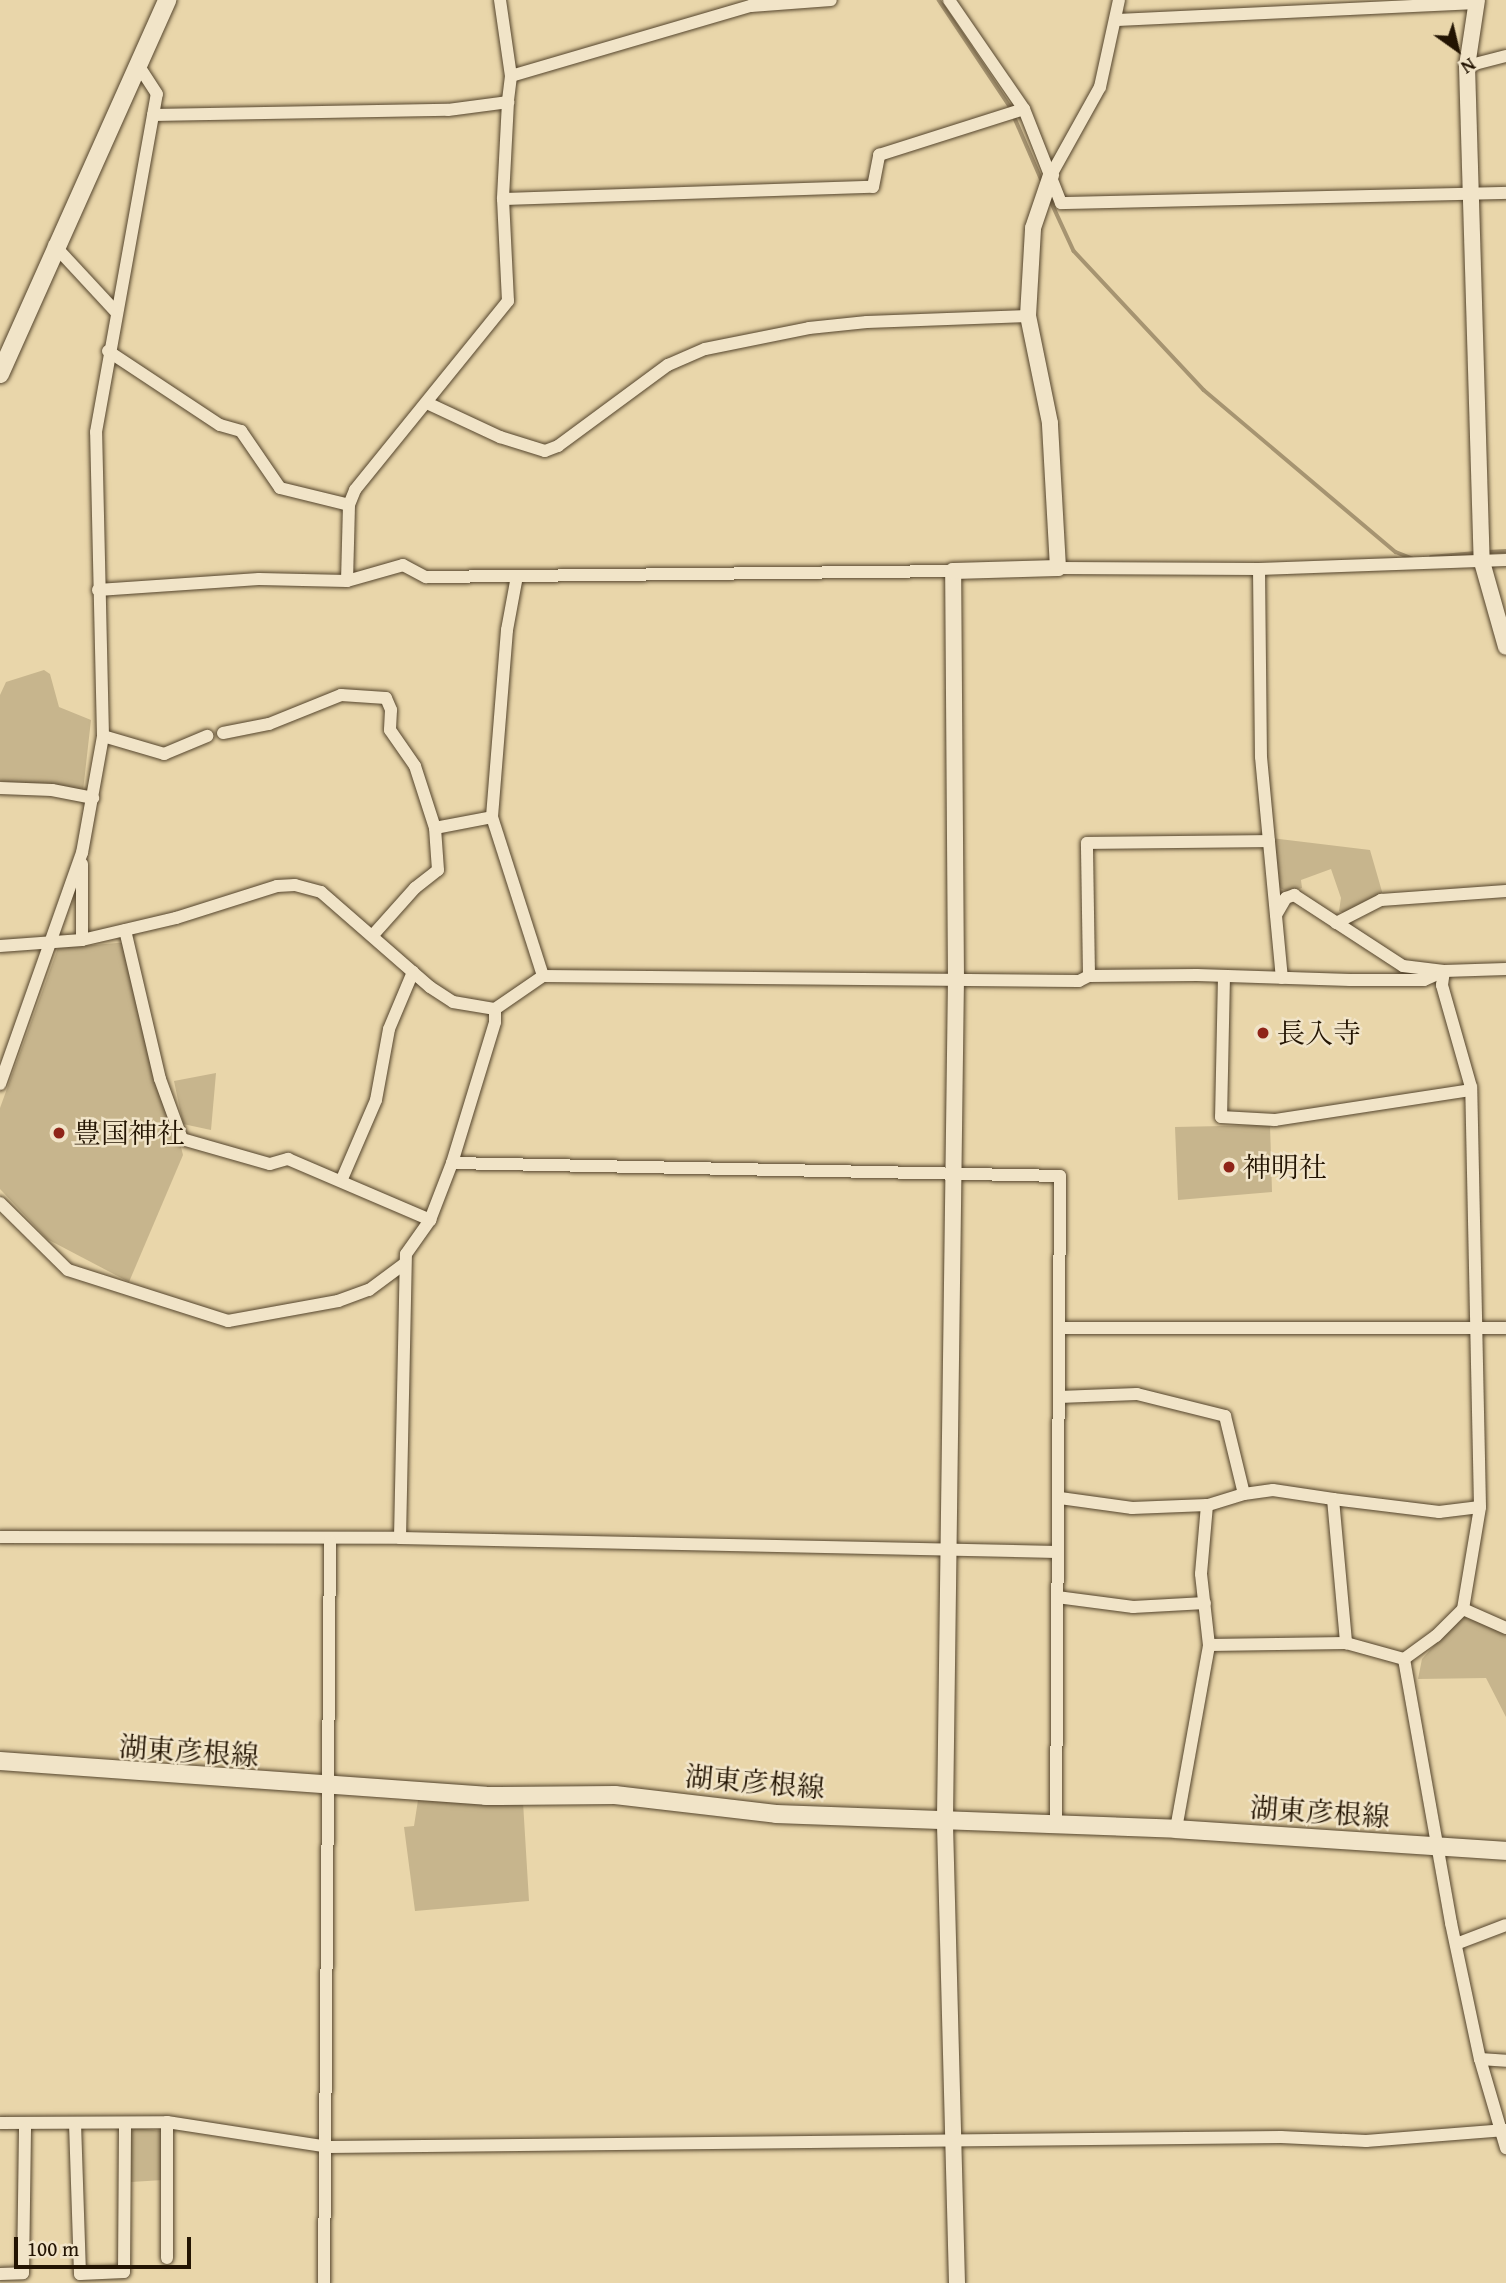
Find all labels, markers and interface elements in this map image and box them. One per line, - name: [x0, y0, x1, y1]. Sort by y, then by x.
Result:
- north arrow: [1422, 14, 1492, 84]
- text: N: [1456, 51, 1482, 82]
- place label: 長入寺: [1277, 1016, 1361, 1050]
- marker: 長入寺: [1255, 1025, 1271, 1041]
- place label: 豊国神社: [73, 1116, 185, 1150]
- marker: 豊国神社: [51, 1125, 67, 1141]
- place label: 神明社: [1243, 1150, 1327, 1184]
- marker: 神明社: [1221, 1159, 1237, 1175]
- street label: 湖東彦根線: [118, 1729, 260, 1773]
- street label: 湖東彦根線: [684, 1759, 826, 1805]
- street label: 湖東彦根線: [1249, 1790, 1391, 1834]
- scale bar: [18, 2224, 194, 2268]
- text: 100 m: [27, 2233, 79, 2264]

